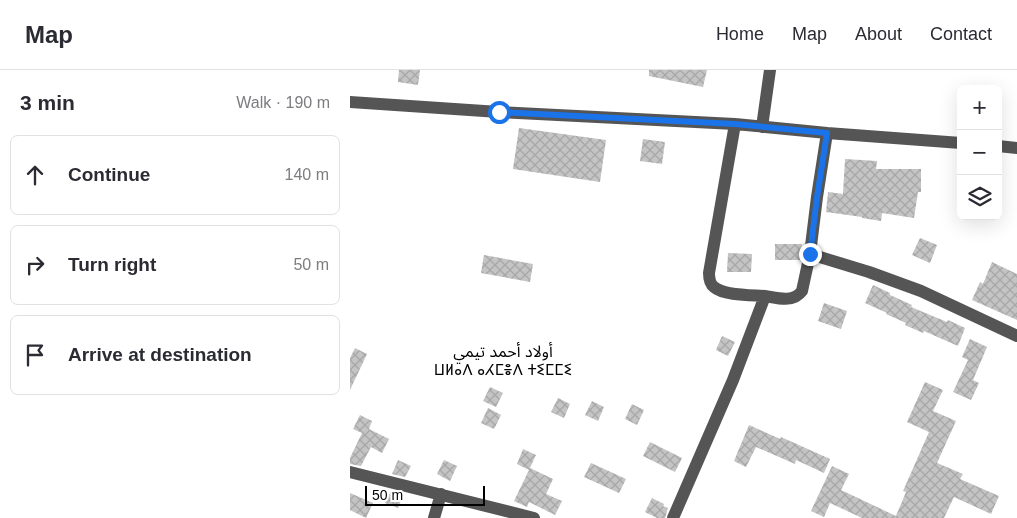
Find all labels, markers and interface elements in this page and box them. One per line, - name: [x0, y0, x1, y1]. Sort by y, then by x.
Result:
- text: Map: [25, 21, 73, 48]
- text: Home: [716, 24, 764, 44]
- text: Map: [792, 24, 827, 44]
- text: About: [855, 24, 902, 44]
- text: Contact: [930, 24, 992, 44]
- map controls: [957, 85, 1002, 220]
- button: +: [957, 85, 1002, 130]
- text: 3 min: [20, 91, 75, 114]
- text: Walk · 190 m: [236, 94, 330, 111]
- route start: [488, 101, 511, 124]
- button: −: [957, 130, 1002, 175]
- icon: ahead: [21, 161, 49, 189]
- text: Continue: [68, 164, 150, 185]
- text: 140 m: [285, 166, 329, 183]
- button: layers: [957, 175, 1002, 220]
- route end: [799, 243, 822, 266]
- icon: right: [21, 251, 49, 279]
- text: Turn right: [68, 254, 156, 275]
- text: 50 m: [293, 256, 329, 273]
- icon: arrive: [21, 341, 49, 369]
- district label: أولاد أحمد تيمي ⵡⵍⴰⴷ ⴰⵃⵎⴻⴷ ⵜⵉⵎⵎⵉ: [434, 342, 572, 378]
- text: Arrive at destination: [68, 344, 252, 365]
- scale bar: [365, 483, 485, 506]
- text: 50 m: [372, 487, 403, 503]

